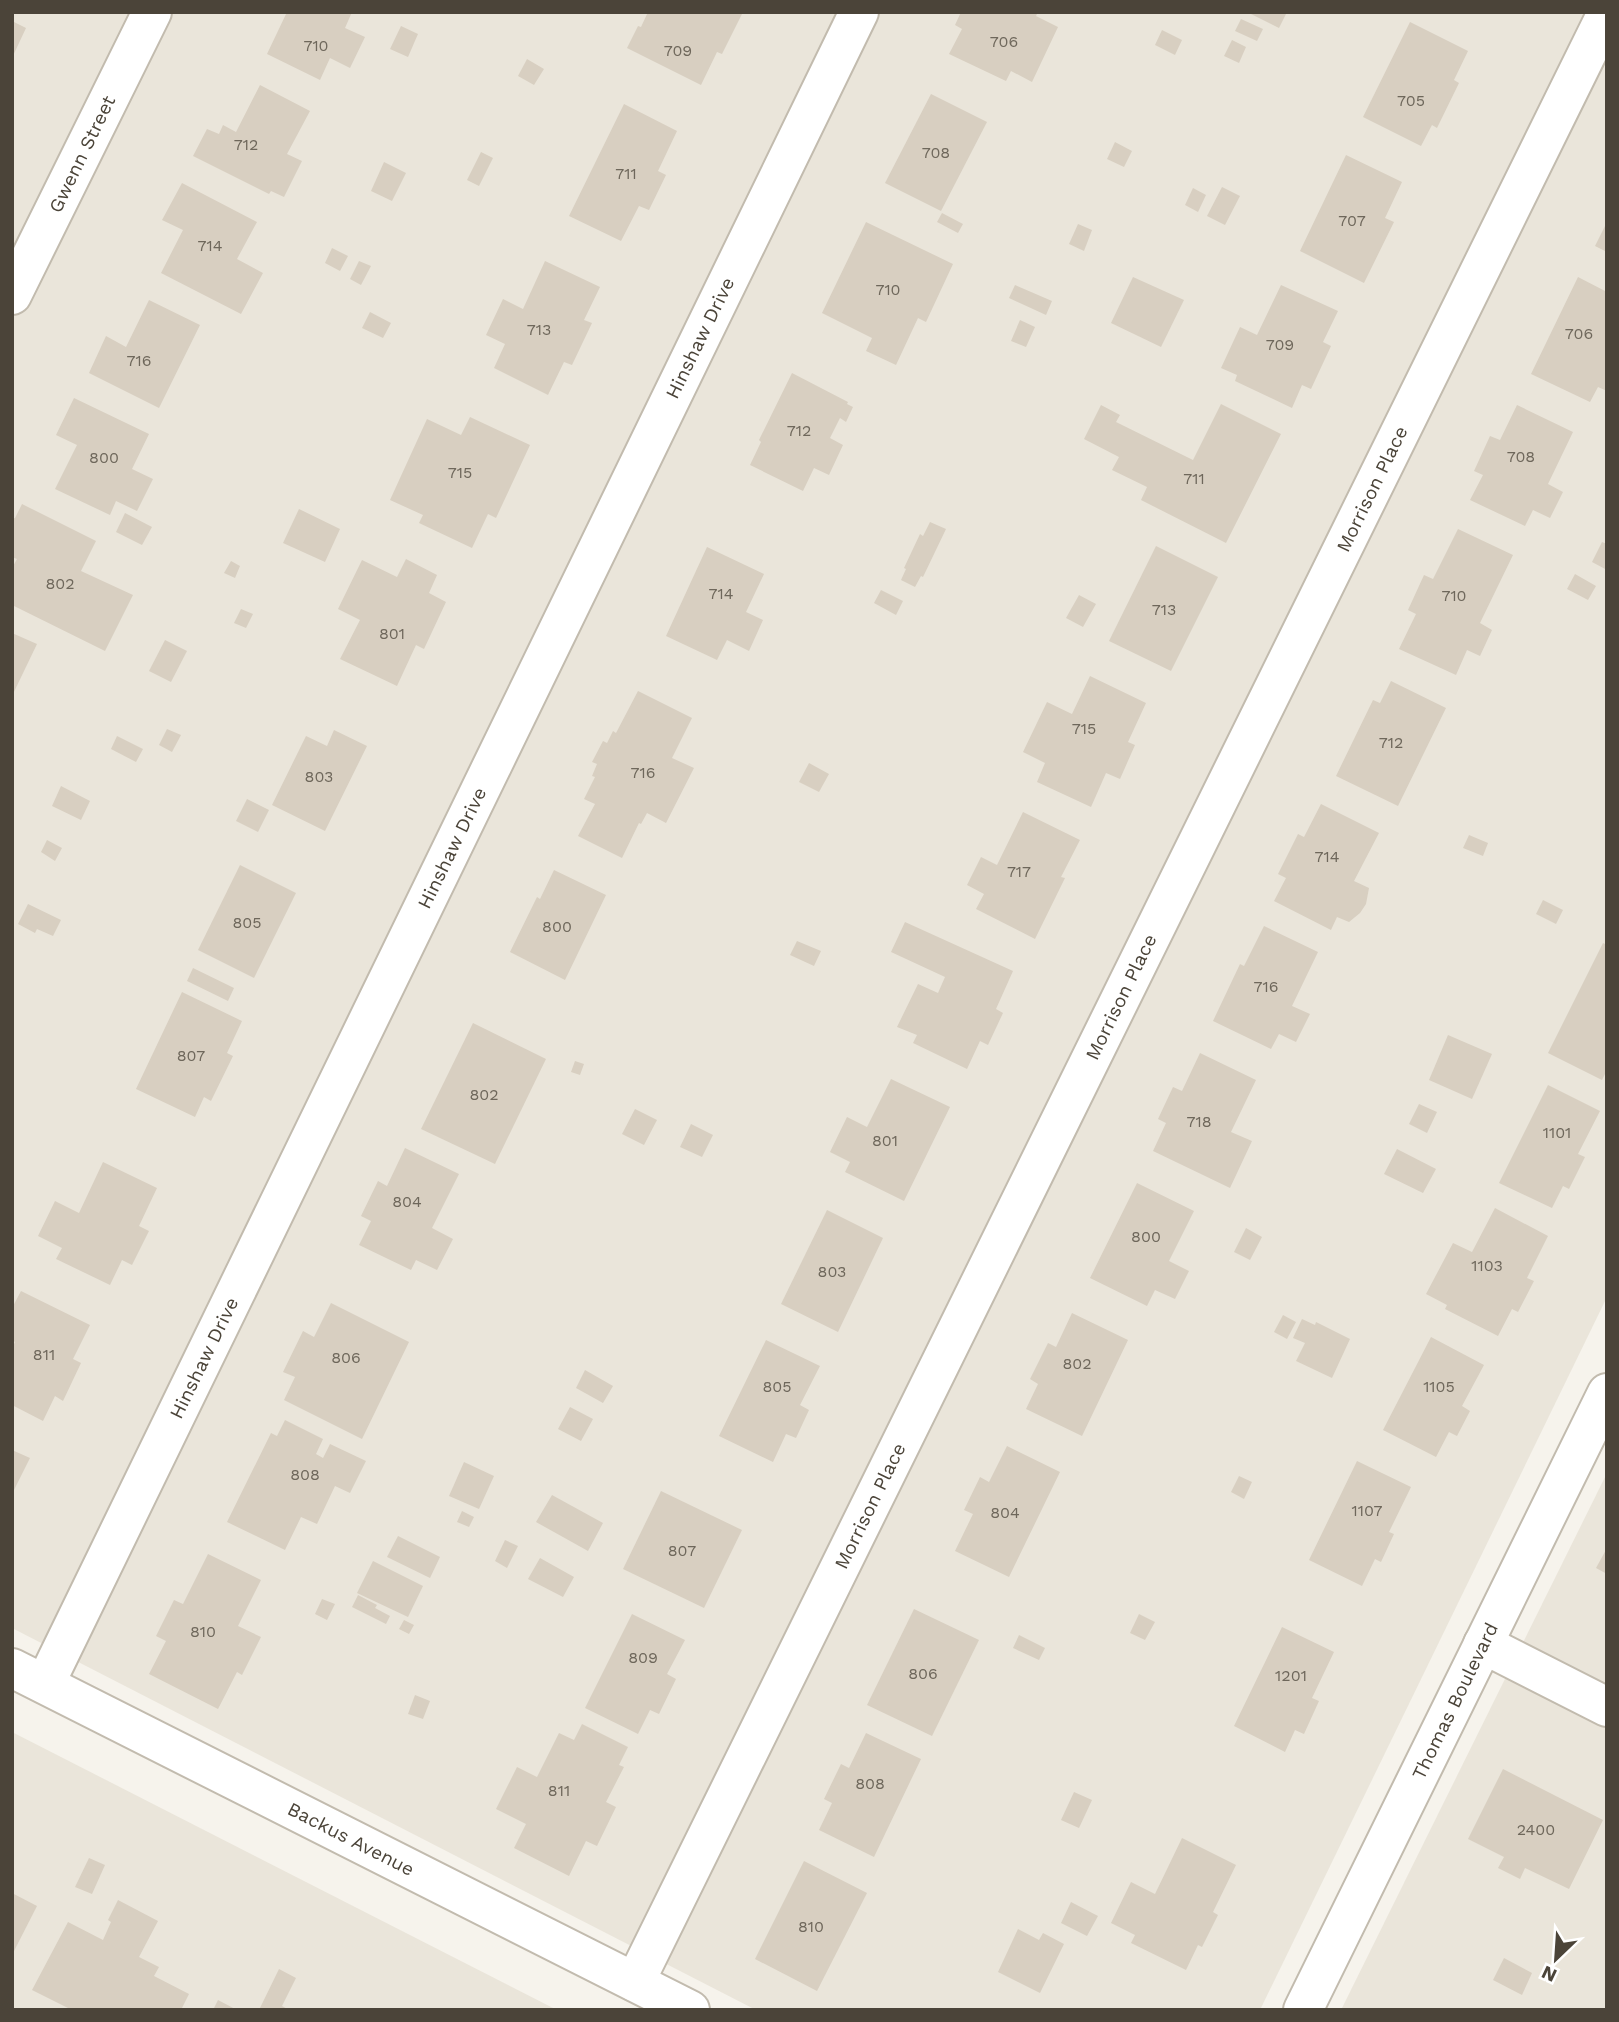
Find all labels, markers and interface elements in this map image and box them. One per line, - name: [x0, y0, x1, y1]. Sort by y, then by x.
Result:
- house number: 706: [990, 32, 1018, 51]
- house number: 710: [303, 36, 329, 55]
- house number: 709: [664, 41, 692, 60]
- house number: 705: [1397, 91, 1425, 110]
- street label: Gwenn Street: [44, 92, 120, 216]
- house number: 712: [234, 135, 258, 154]
- house number: 708: [922, 143, 950, 162]
- house number: 711: [615, 164, 637, 183]
- house number: 707: [1338, 211, 1366, 230]
- house number: 714: [198, 236, 223, 255]
- street label: Hinshaw Drive: [661, 274, 739, 402]
- house number: 710: [875, 280, 901, 299]
- house number: 713: [527, 320, 551, 339]
- house number: 706: [1565, 324, 1593, 343]
- house number: 709: [1266, 335, 1294, 354]
- house number: 716: [127, 351, 151, 370]
- house number: 712: [787, 421, 811, 440]
- street label: Morrison Place: [1332, 422, 1412, 556]
- house number: 708: [1507, 447, 1535, 466]
- house number: 800: [89, 448, 119, 467]
- house number: 715: [448, 463, 472, 482]
- house number: 711: [1183, 469, 1205, 488]
- house number: 802: [45, 574, 75, 593]
- house number: 714: [709, 584, 734, 603]
- house number: 710: [1441, 586, 1467, 605]
- house number: 713: [1152, 600, 1176, 619]
- house number: 801: [379, 624, 405, 643]
- house number: 715: [1072, 719, 1096, 738]
- house number: 712: [1379, 733, 1403, 752]
- house number: 716: [631, 763, 655, 782]
- house number: 803: [305, 767, 333, 786]
- street label: Hinshaw Drive: [413, 784, 491, 912]
- house number: 714: [1315, 847, 1340, 866]
- house number: 717: [1007, 862, 1031, 881]
- house number: 805: [232, 913, 262, 932]
- house number: 800: [542, 917, 572, 936]
- street label: Morrison Place: [1081, 930, 1161, 1064]
- house number: 716: [1254, 977, 1278, 996]
- house number: 807: [177, 1046, 205, 1065]
- house number: 802: [469, 1085, 499, 1104]
- house number: 718: [1186, 1112, 1212, 1131]
- house number: 1101: [1543, 1123, 1571, 1142]
- house number: 801: [872, 1131, 898, 1150]
- house number: 804: [392, 1192, 422, 1211]
- house number: 800: [1131, 1227, 1161, 1246]
- house number: 1103: [1471, 1256, 1503, 1275]
- house number: 803: [818, 1262, 846, 1281]
- street label: Hinshaw Drive: [165, 1294, 243, 1422]
- house number: 811: [33, 1345, 55, 1364]
- house number: 806: [331, 1348, 361, 1367]
- house number: 802: [1062, 1354, 1092, 1373]
- house number: 805: [762, 1377, 792, 1396]
- house number: 1105: [1423, 1377, 1455, 1396]
- street label: Morrison Place: [830, 1439, 910, 1573]
- house number: 808: [290, 1465, 320, 1484]
- house number: 1107: [1351, 1501, 1383, 1520]
- house number: 804: [990, 1503, 1020, 1522]
- house number: 807: [668, 1541, 696, 1560]
- street label: Thomas Boulevard: [1407, 1619, 1503, 1783]
- house number: 810: [190, 1622, 216, 1641]
- house number: 809: [628, 1648, 658, 1667]
- house number: 806: [908, 1664, 938, 1683]
- house number: 1201: [1275, 1666, 1307, 1685]
- house number: 808: [855, 1774, 885, 1793]
- house number: 811: [548, 1781, 570, 1800]
- street label: Backus Avenue: [284, 1797, 418, 1881]
- house number: 2400: [1517, 1820, 1555, 1839]
- house number: 810: [798, 1917, 824, 1936]
- north arrow: [1521, 1924, 1591, 1994]
- text: N: [1538, 1961, 1560, 1987]

